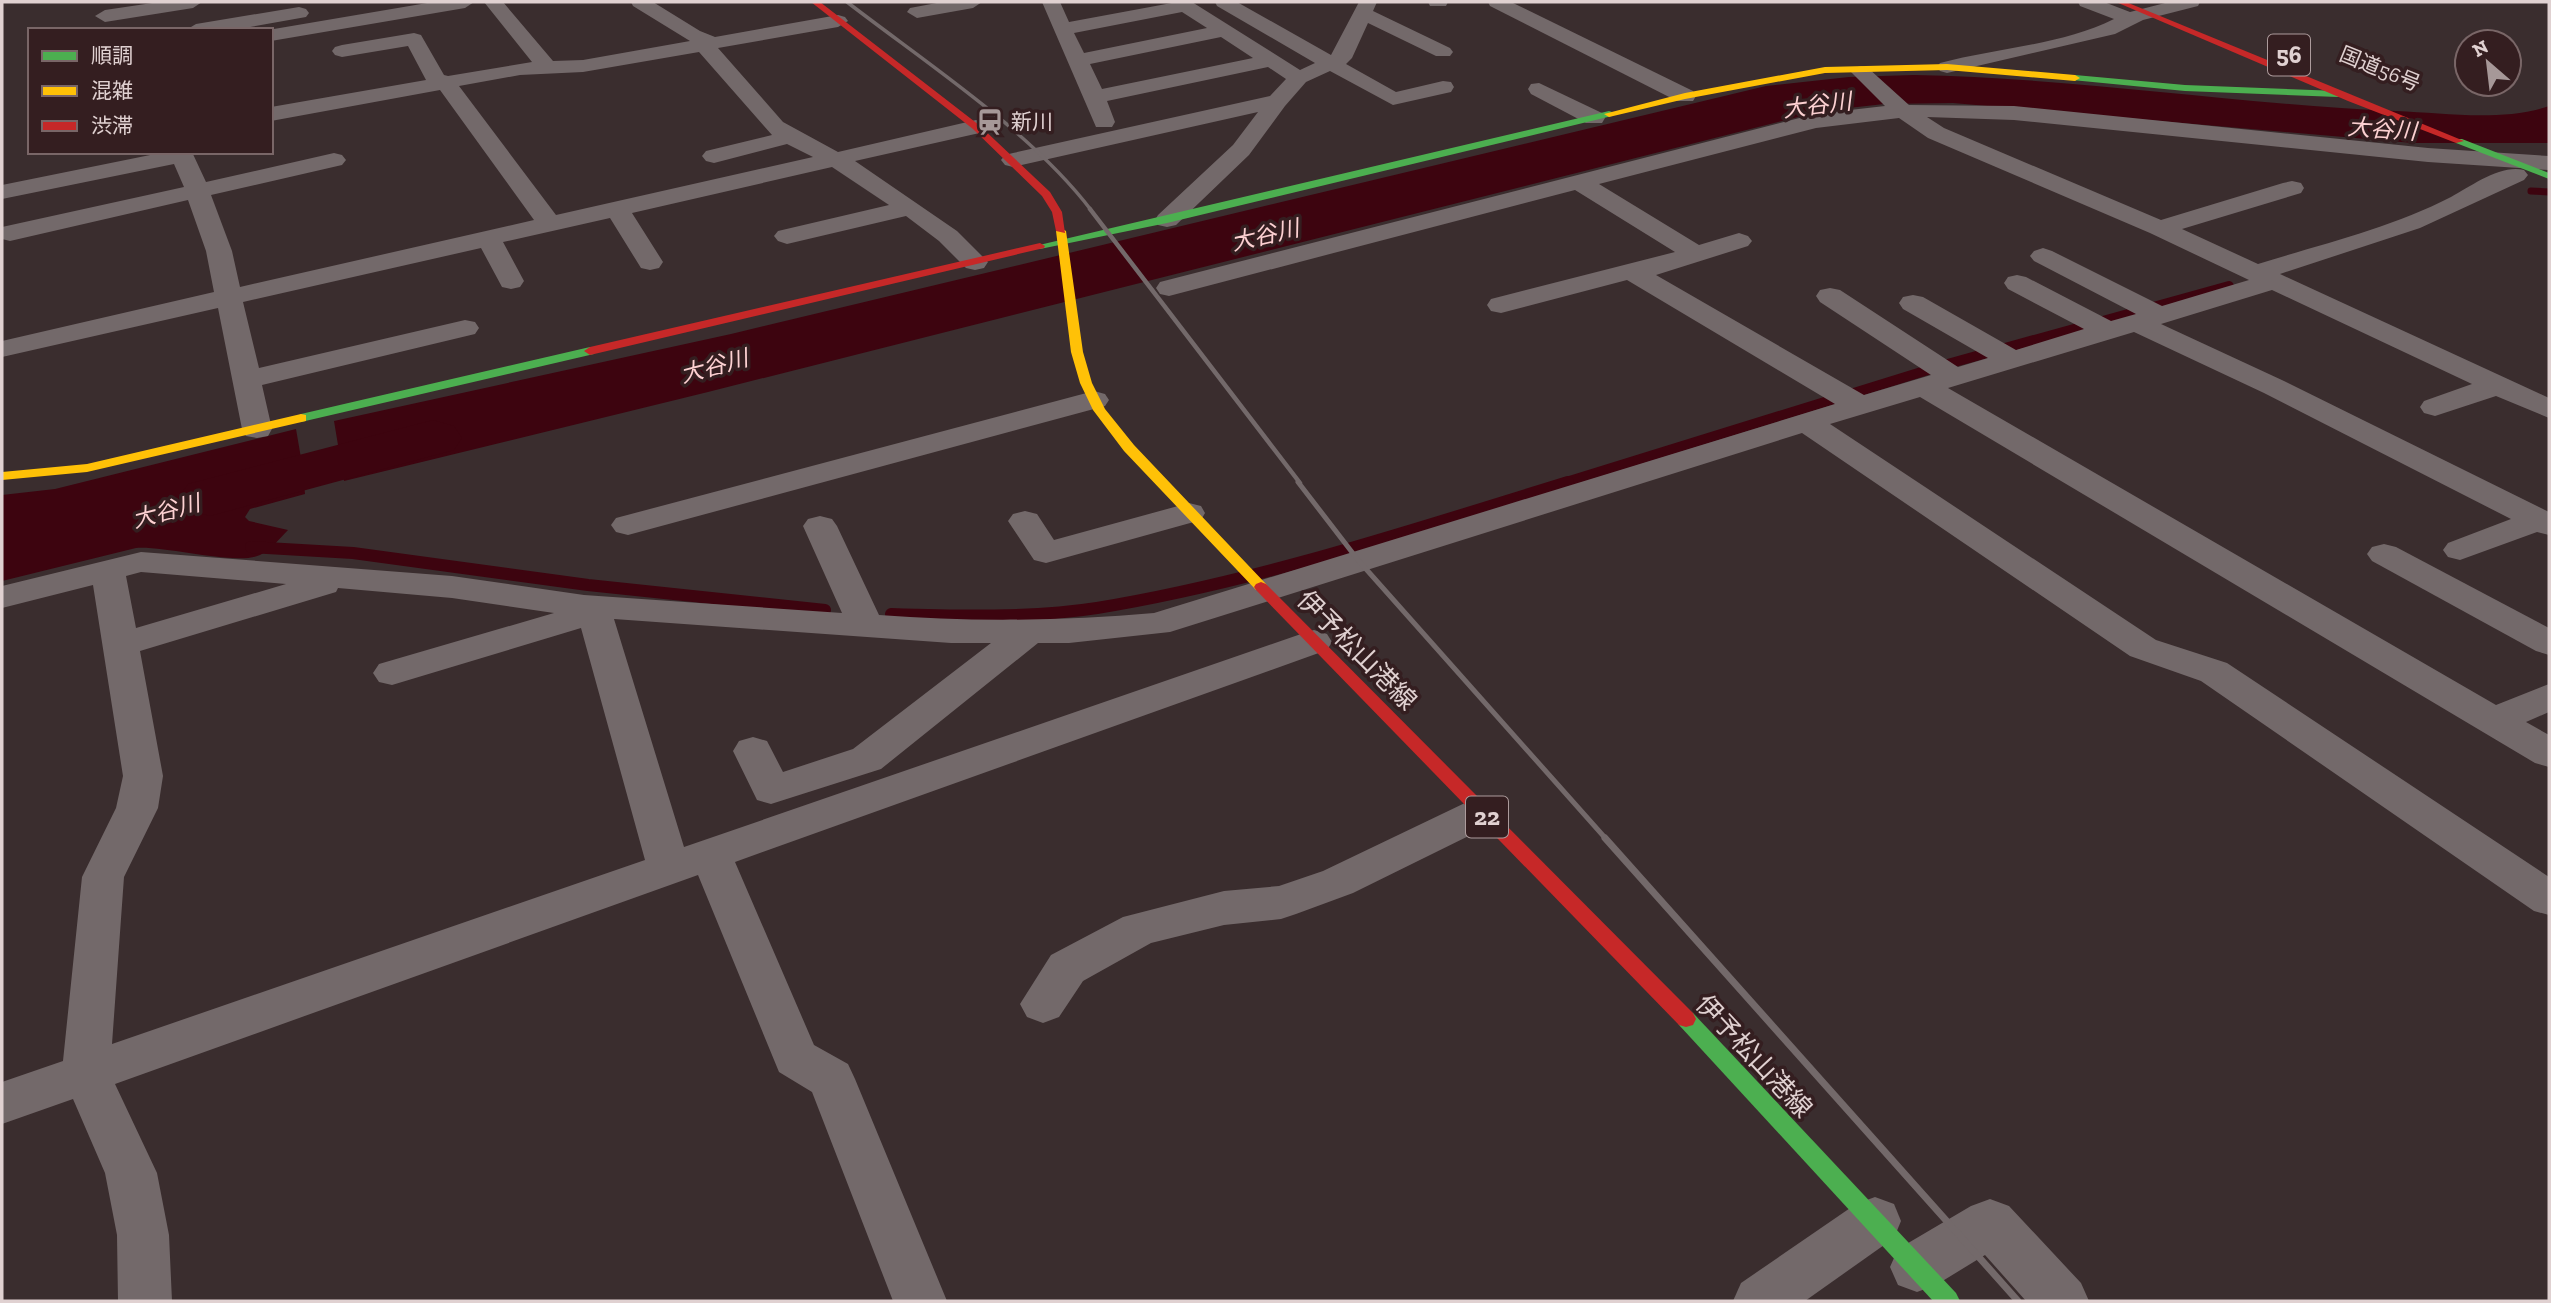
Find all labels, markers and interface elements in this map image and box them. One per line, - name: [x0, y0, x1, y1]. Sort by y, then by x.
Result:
- legend: [28, 28, 273, 154]
- north arrow: [2453, 28, 2523, 98]
- road number: 56: [2268, 34, 2310, 76]
- text: N: [2468, 35, 2492, 62]
- street label: 国道56号: [2336, 41, 2424, 96]
- text: 順調: [91, 43, 133, 68]
- text: 混雑: [91, 78, 133, 103]
- water label: 大谷川: [1781, 87, 1856, 123]
- station icon: 新川: [975, 107, 1005, 137]
- place label: 新川: [1011, 109, 1053, 134]
- text: 渋滞: [91, 113, 133, 138]
- water label: 大谷川: [2347, 113, 2420, 146]
- water label: 大谷川: [1228, 213, 1305, 256]
- water label: 大谷川: [677, 343, 754, 388]
- water label: 大谷川: [129, 488, 206, 533]
- street label: 伊予松山港線: [1291, 584, 1423, 716]
- road number: 22: [1466, 796, 1508, 838]
- street label: 伊予松山港線: [1689, 988, 1819, 1124]

